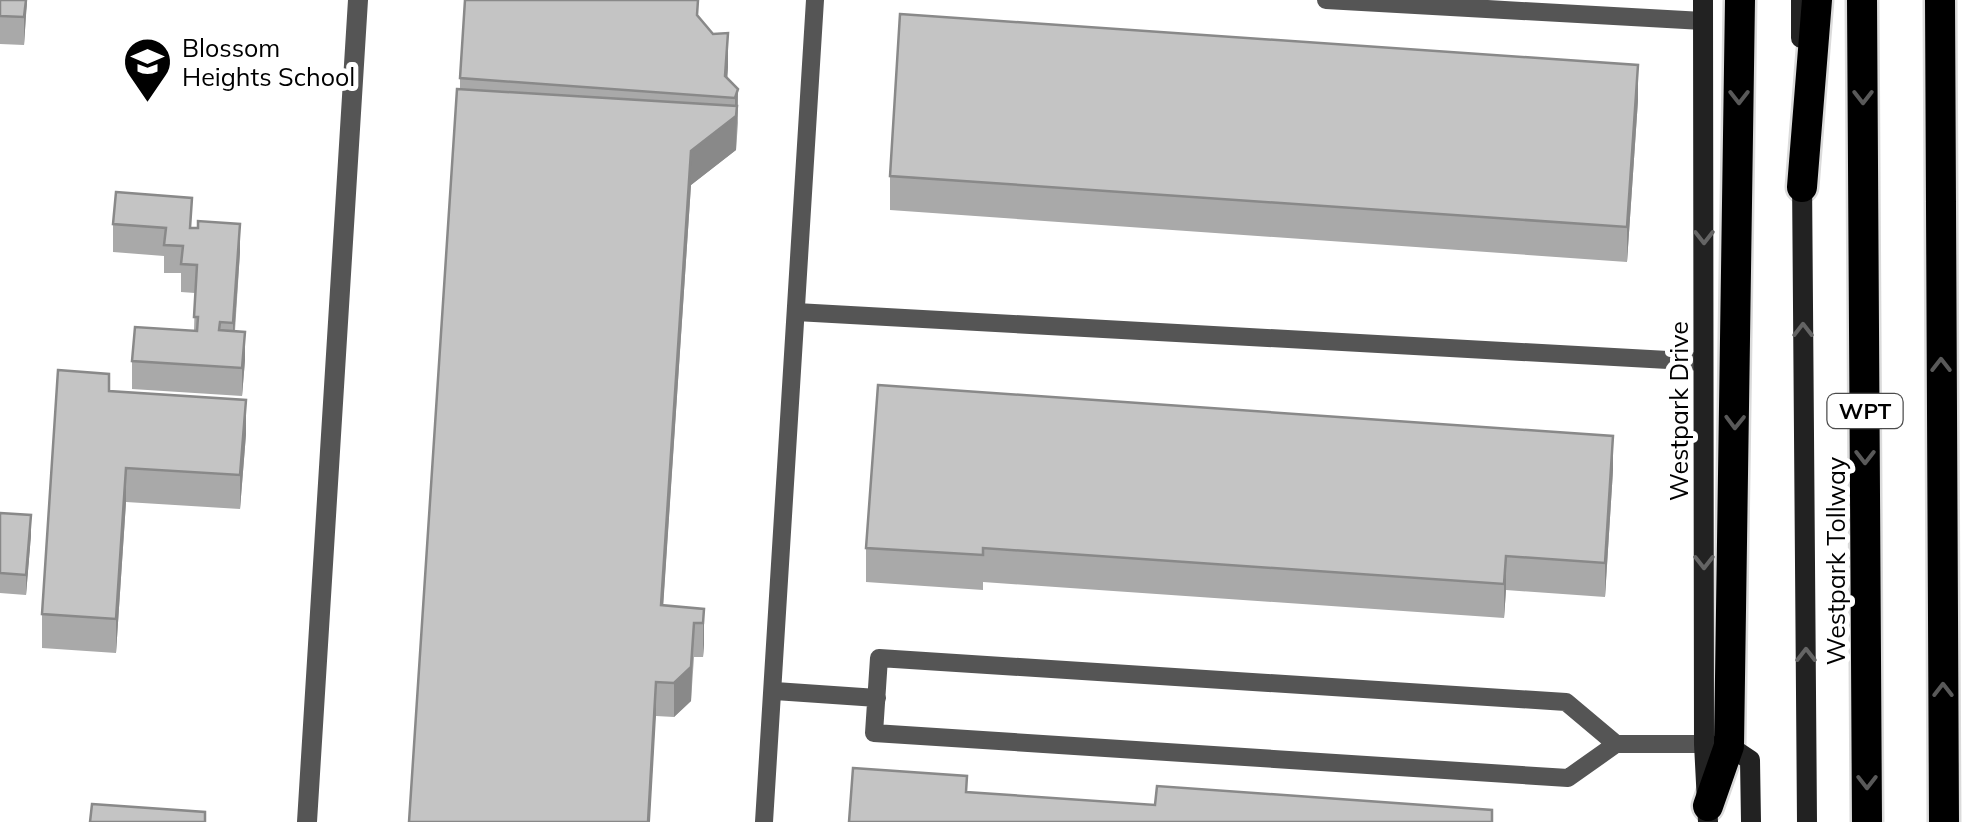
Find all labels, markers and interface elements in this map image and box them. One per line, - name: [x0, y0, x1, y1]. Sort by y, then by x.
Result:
- place label: Blossom Heights School: [182, 32, 355, 92]
- school or university icon: Blossom Heights School: [121, 36, 173, 104]
- one-way arrow: [1729, 90, 1750, 106]
- one-way arrow: [1852, 90, 1873, 106]
- one-way arrow: [1693, 230, 1715, 246]
- street label: Westpark Drive: [1663, 321, 1694, 501]
- one-way arrow: [1792, 321, 1814, 336]
- one-way arrow: [1930, 356, 1952, 372]
- road number: WPT: [1828, 394, 1902, 428]
- one-way arrow: [1724, 416, 1746, 431]
- one-way arrow: [1854, 450, 1876, 466]
- street label: Westpark Tollway: [1820, 457, 1851, 665]
- one-way arrow: [1693, 556, 1715, 571]
- one-way arrow: [1795, 646, 1816, 662]
- one-way arrow: [1932, 681, 1954, 696]
- one-way arrow: [1856, 776, 1878, 791]

